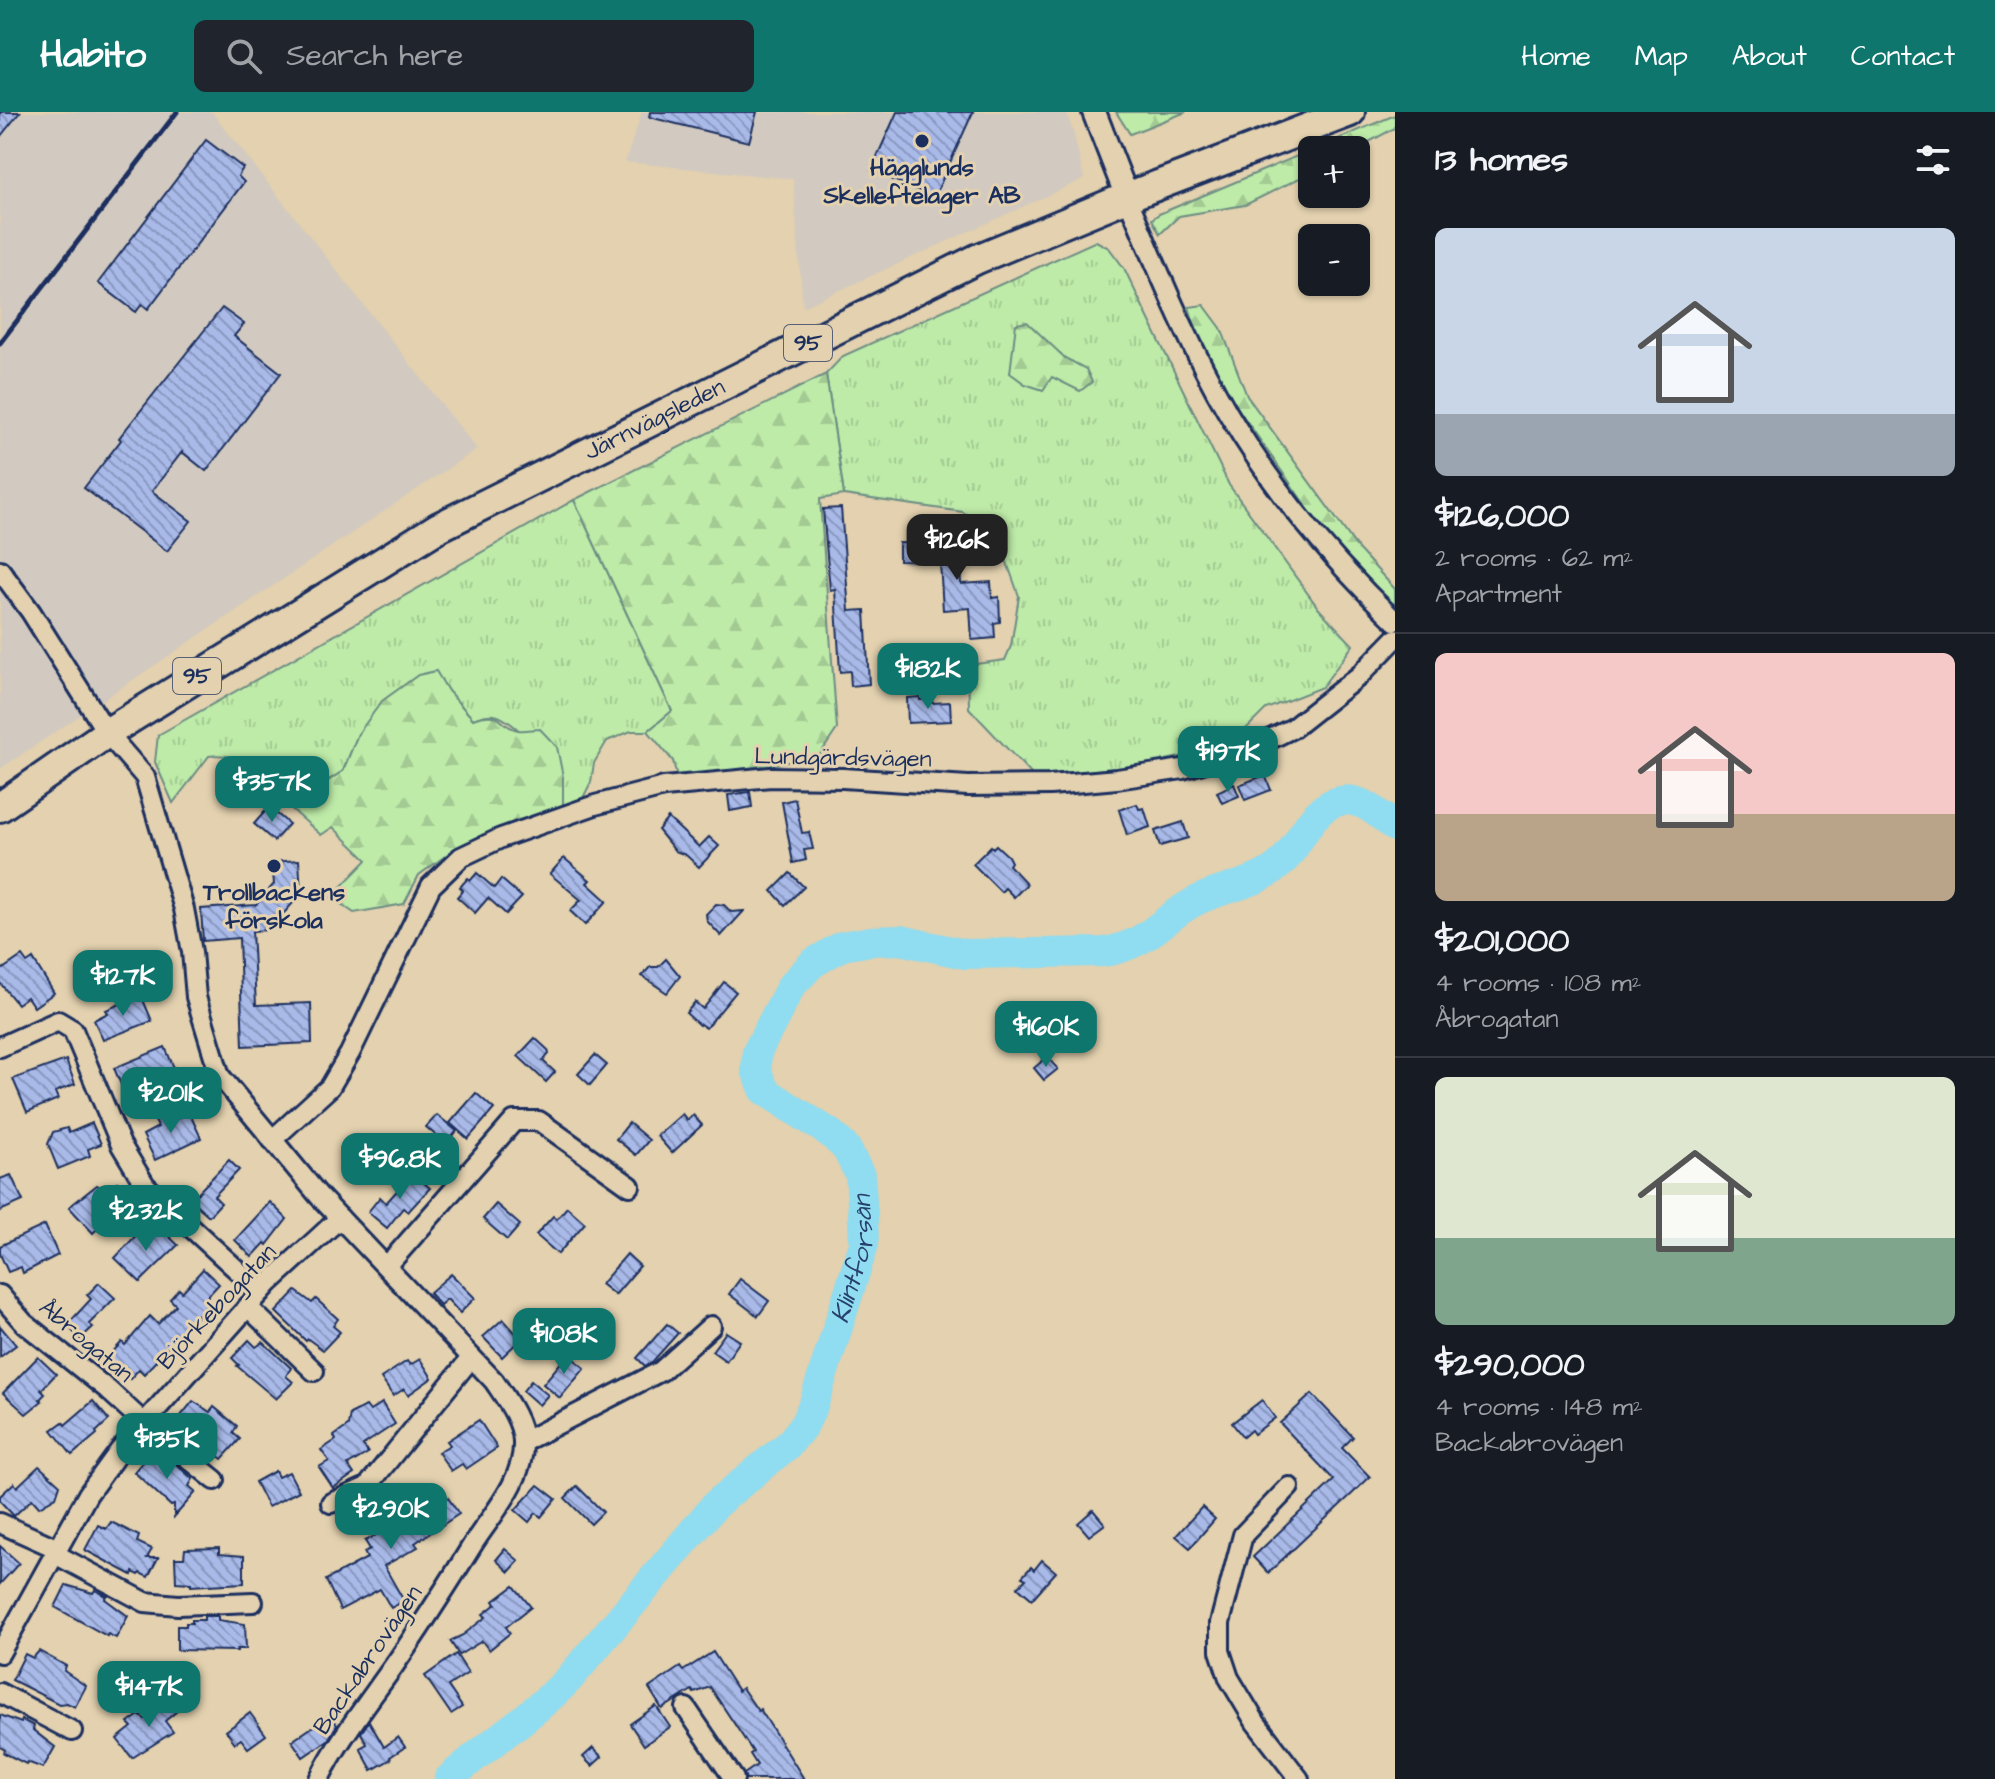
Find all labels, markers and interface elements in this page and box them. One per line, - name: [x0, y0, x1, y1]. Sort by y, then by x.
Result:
- search box: [194, 20, 754, 92]
- text: Habito: [40, 30, 146, 82]
- icon: search: [222, 34, 266, 78]
- text: Search here: [286, 35, 463, 77]
- text: Home: [1521, 37, 1591, 76]
- text: Map: [1635, 37, 1688, 76]
- text: About: [1732, 37, 1807, 76]
- text: Contact: [1851, 37, 1955, 76]
- marker: Hägglunds Skelleftelager AB: [913, 132, 931, 150]
- map controls: [1298, 136, 1370, 296]
- button: +: [1298, 136, 1370, 208]
- text: 13 homes: [1435, 136, 1568, 184]
- icon: filters: [1911, 138, 1955, 182]
- place label: Hägglunds Skelleftelager AB: [822, 151, 1022, 214]
- button: −: [1298, 224, 1370, 296]
- icon: home: [1623, 280, 1767, 424]
- road number: 95: [784, 325, 832, 361]
- street label: Järnvägsleden: [579, 370, 731, 469]
- text: $126,000: [1435, 492, 1569, 540]
- pin: $126K: [901, 514, 1013, 582]
- text: $126K: [925, 522, 989, 558]
- text: 2 rooms · 62 m²: [1435, 540, 1633, 576]
- text: Apartment: [1435, 576, 1562, 612]
- pin: $182K: [872, 643, 984, 711]
- text: $182K: [895, 651, 961, 687]
- road number: 95: [173, 658, 221, 694]
- icon: home: [1623, 705, 1767, 849]
- pin: $197K: [1172, 726, 1284, 794]
- text: $197K: [1196, 734, 1260, 770]
- street label: Lundgärdsvägen: [754, 739, 932, 778]
- pin: $357K: [216, 756, 328, 824]
- text: $357K: [233, 764, 311, 800]
- marker: Trollbackens förskola: [265, 857, 283, 875]
- place label: Trollbackens förskola: [202, 876, 345, 938]
- text: $201,000: [1435, 917, 1570, 965]
- pin: $127K: [67, 950, 179, 1018]
- text: $127K: [91, 958, 155, 994]
- text: 4 rooms · 108 m²: [1435, 965, 1641, 1001]
- pin: $160K: [990, 1001, 1102, 1069]
- text: Åbrogatan: [1435, 1001, 1559, 1037]
- text: $160K: [1013, 1009, 1079, 1045]
- pin: $201K: [115, 1067, 227, 1135]
- text: $201K: [139, 1075, 203, 1111]
- icon: home: [1623, 1129, 1767, 1273]
- pin: $96.8K: [335, 1133, 465, 1201]
- text: $96.8K: [359, 1141, 441, 1177]
- pin: $232K: [90, 1185, 202, 1253]
- water label: Klintforsån: [822, 1192, 882, 1328]
- text: $232K: [109, 1193, 183, 1229]
- street label: Björkebogatan: [150, 1236, 285, 1378]
- street label: Åbrogatan: [31, 1291, 141, 1391]
- pin: $108K: [508, 1308, 620, 1376]
- text: $108K: [531, 1316, 597, 1352]
- text: $290,000: [1435, 1341, 1585, 1389]
- text: 4 rooms · 148 m²: [1435, 1389, 1643, 1425]
- pin: $135K: [111, 1413, 223, 1481]
- text: $135K: [134, 1421, 200, 1457]
- text: Backabrovägen: [1435, 1425, 1623, 1461]
- pin: $290K: [335, 1483, 447, 1551]
- text: $290K: [353, 1491, 429, 1527]
- street label: Backabrovägen: [305, 1579, 431, 1742]
- pin: $147K: [93, 1661, 205, 1729]
- text: $147K: [115, 1669, 183, 1705]

